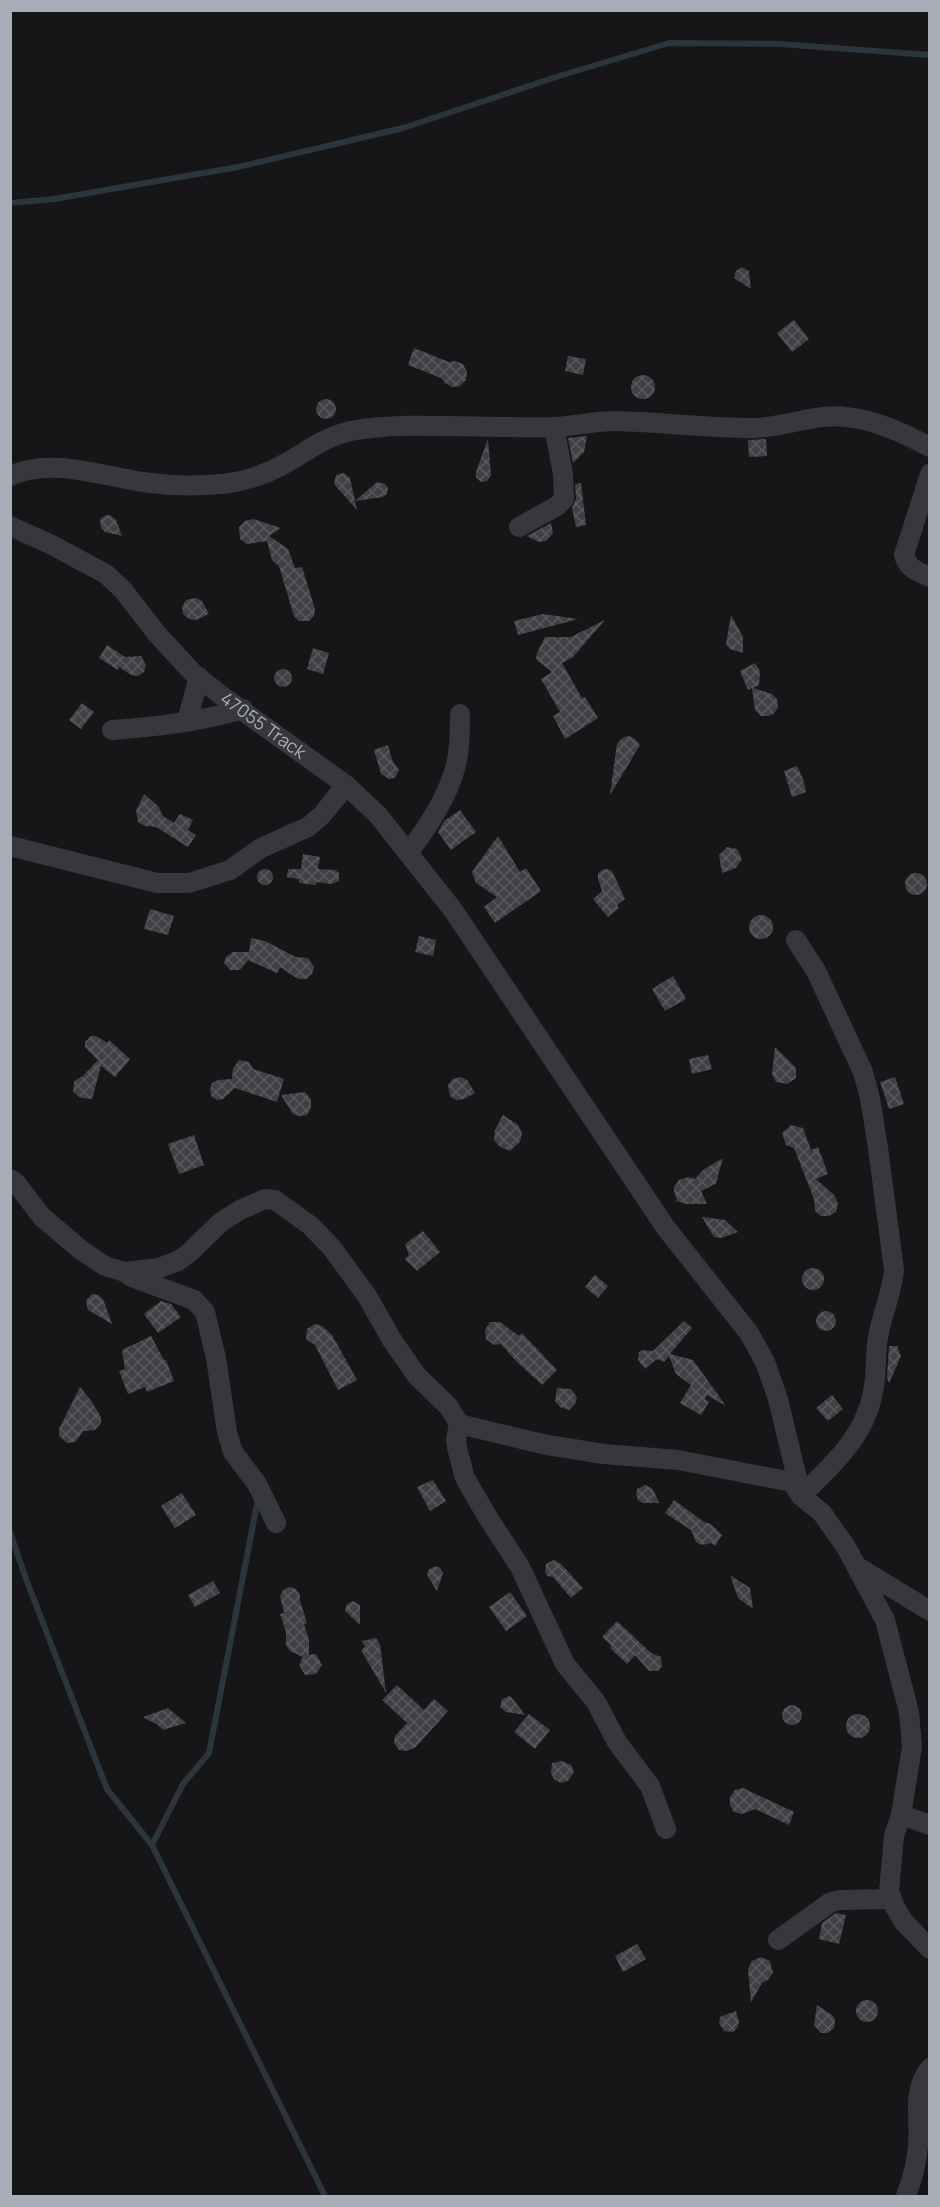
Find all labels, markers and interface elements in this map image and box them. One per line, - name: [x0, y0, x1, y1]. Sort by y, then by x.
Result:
- street label: 47055 Track: [216, 686, 312, 764]

